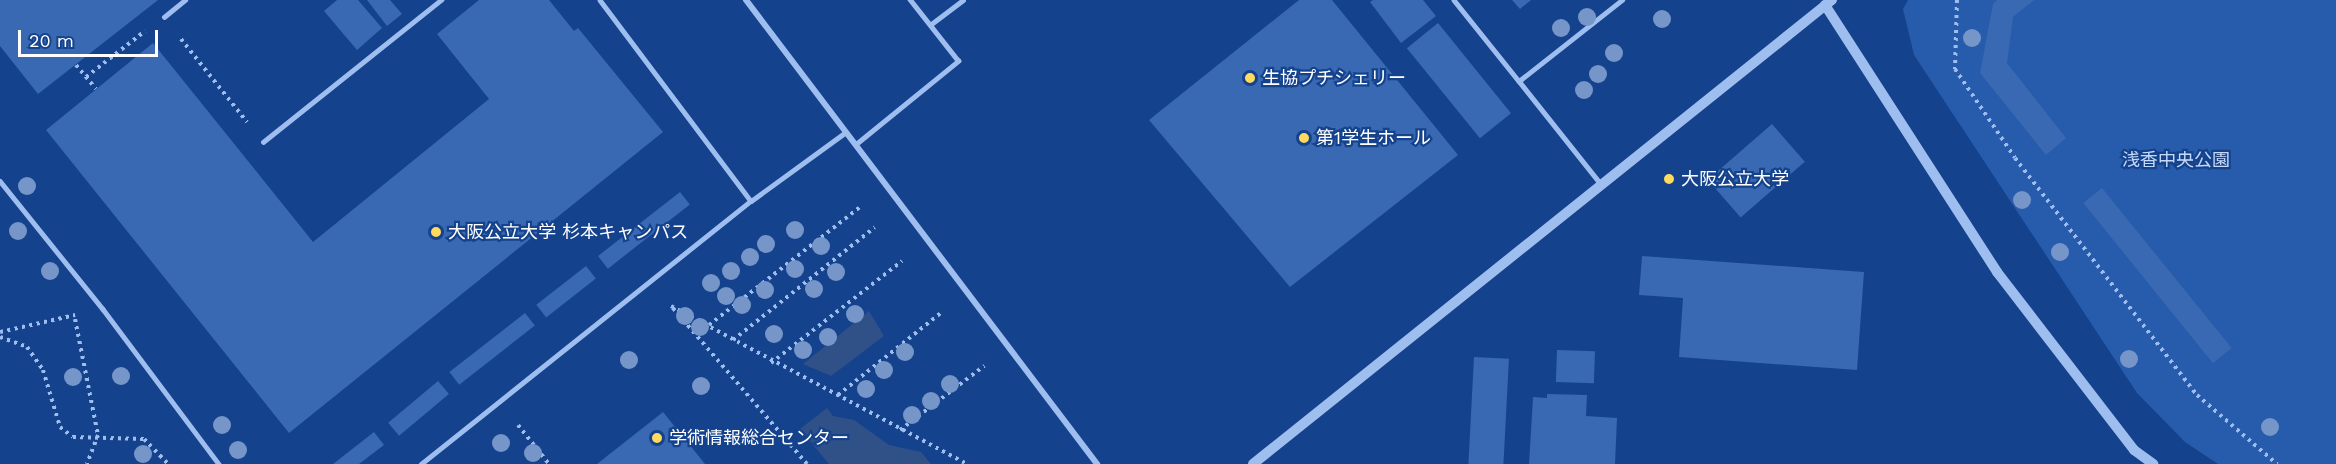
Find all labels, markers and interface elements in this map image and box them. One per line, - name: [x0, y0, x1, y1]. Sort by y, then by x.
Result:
- scale bar: [21, 18, 160, 56]
- text: 20 m: [29, 30, 74, 51]
- place label: 生協プチシェリー: [1262, 67, 1406, 89]
- marker: 生協プチシェリー: [1243, 71, 1257, 85]
- place label: 第1学生ホール: [1316, 127, 1431, 149]
- marker: 第1学生ホール: [1297, 131, 1311, 145]
- park label: 浅香中央公園: [2122, 149, 2230, 171]
- place label: 大阪公立大学: [1681, 168, 1789, 190]
- marker: 大阪公立大学: [1662, 172, 1676, 186]
- place label: 大阪公立大学 杉本キャンパス: [448, 221, 688, 243]
- marker: 大阪公立大学 杉本キャンパス: [429, 225, 443, 239]
- place label: 学術情報総合センター: [669, 427, 849, 449]
- marker: 学術情報総合センター: [650, 431, 664, 445]

